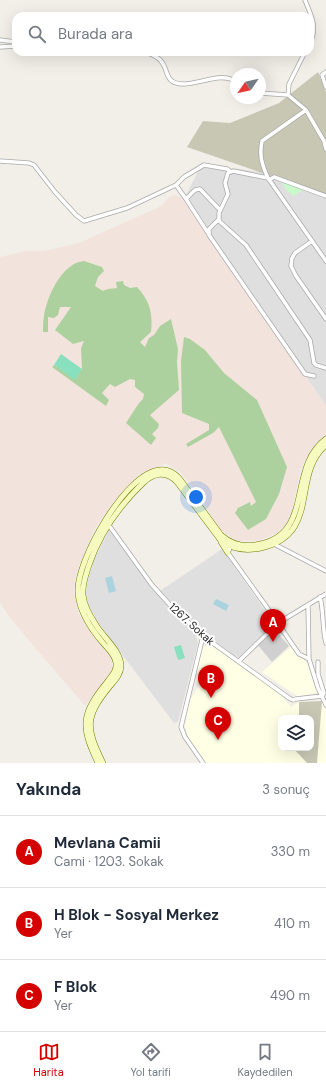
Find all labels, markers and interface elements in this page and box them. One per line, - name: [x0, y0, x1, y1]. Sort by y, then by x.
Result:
- search box: [12, 12, 314, 56]
- icon: search: [26, 23, 48, 45]
- text: Burada ara: [58, 24, 133, 44]
- north arrow: [230, 68, 266, 104]
- your location: [186, 487, 206, 507]
- street label: 1267. Sokak: [166, 600, 218, 648]
- pin: A: [260, 609, 286, 642]
- pin: B: [198, 665, 224, 698]
- pin: C: [205, 707, 231, 740]
- map controls: [278, 715, 314, 751]
- button: layers: [278, 715, 314, 751]
- text: Yakında: [16, 778, 81, 800]
- text: 3 sonuç: [262, 781, 310, 798]
- text: Mevlana Camii: [54, 833, 161, 853]
- text: A: [24, 843, 34, 860]
- text: 330 m: [271, 843, 310, 860]
- text: Cami · 1203. Sokak: [54, 853, 164, 870]
- text: H Blok - Sosyal Merkez: [54, 905, 219, 925]
- text: B: [25, 915, 33, 932]
- text: 410 m: [274, 915, 310, 932]
- text: Yer: [54, 925, 73, 942]
- text: F Blok: [54, 977, 97, 997]
- text: C: [24, 987, 34, 1004]
- text: 490 m: [270, 987, 310, 1004]
- text: Yer: [54, 997, 73, 1014]
- tab: Harita: [33, 1041, 64, 1079]
- tab: Yol tarifi: [130, 1041, 171, 1079]
- tab: Kaydedilen: [237, 1041, 293, 1079]

